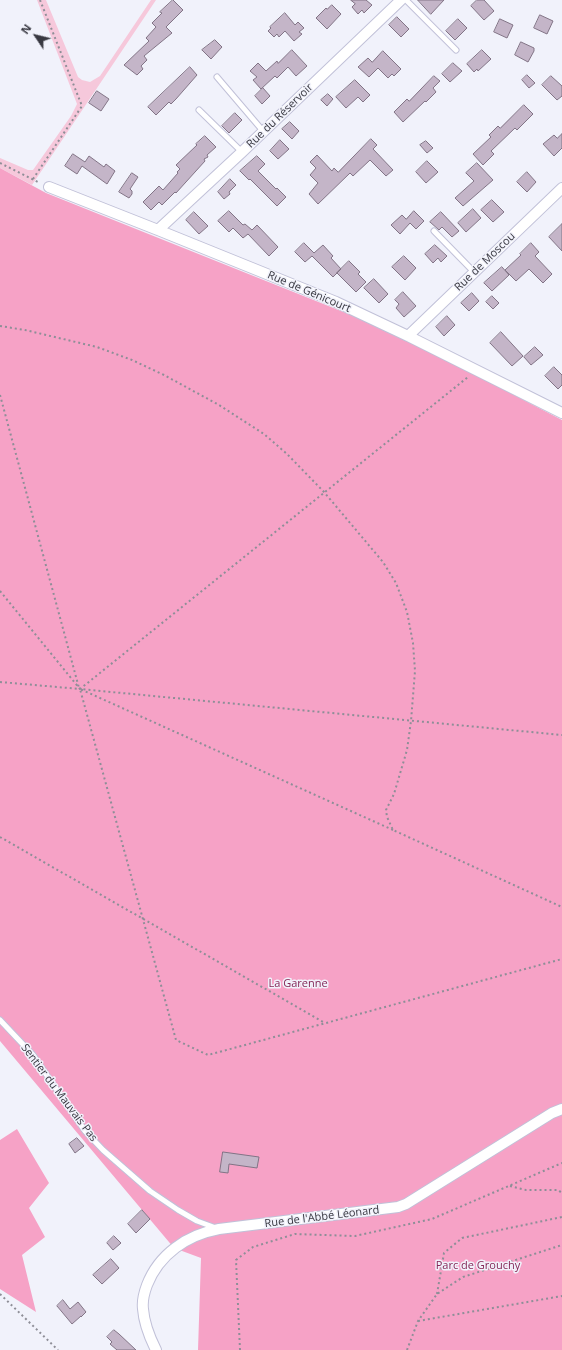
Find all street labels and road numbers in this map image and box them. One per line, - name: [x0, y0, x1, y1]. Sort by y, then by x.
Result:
- street label: Rue du Réservoir: [244, 81, 316, 151]
- street label: Rue de Moscou: [452, 230, 518, 294]
- street label: Rue de Génicourt: [265, 269, 353, 315]
- street label: Sentier du Mauvais Pas: [18, 1042, 100, 1144]
- street label: Rue de l'Abbé Léonard: [264, 1203, 380, 1231]

